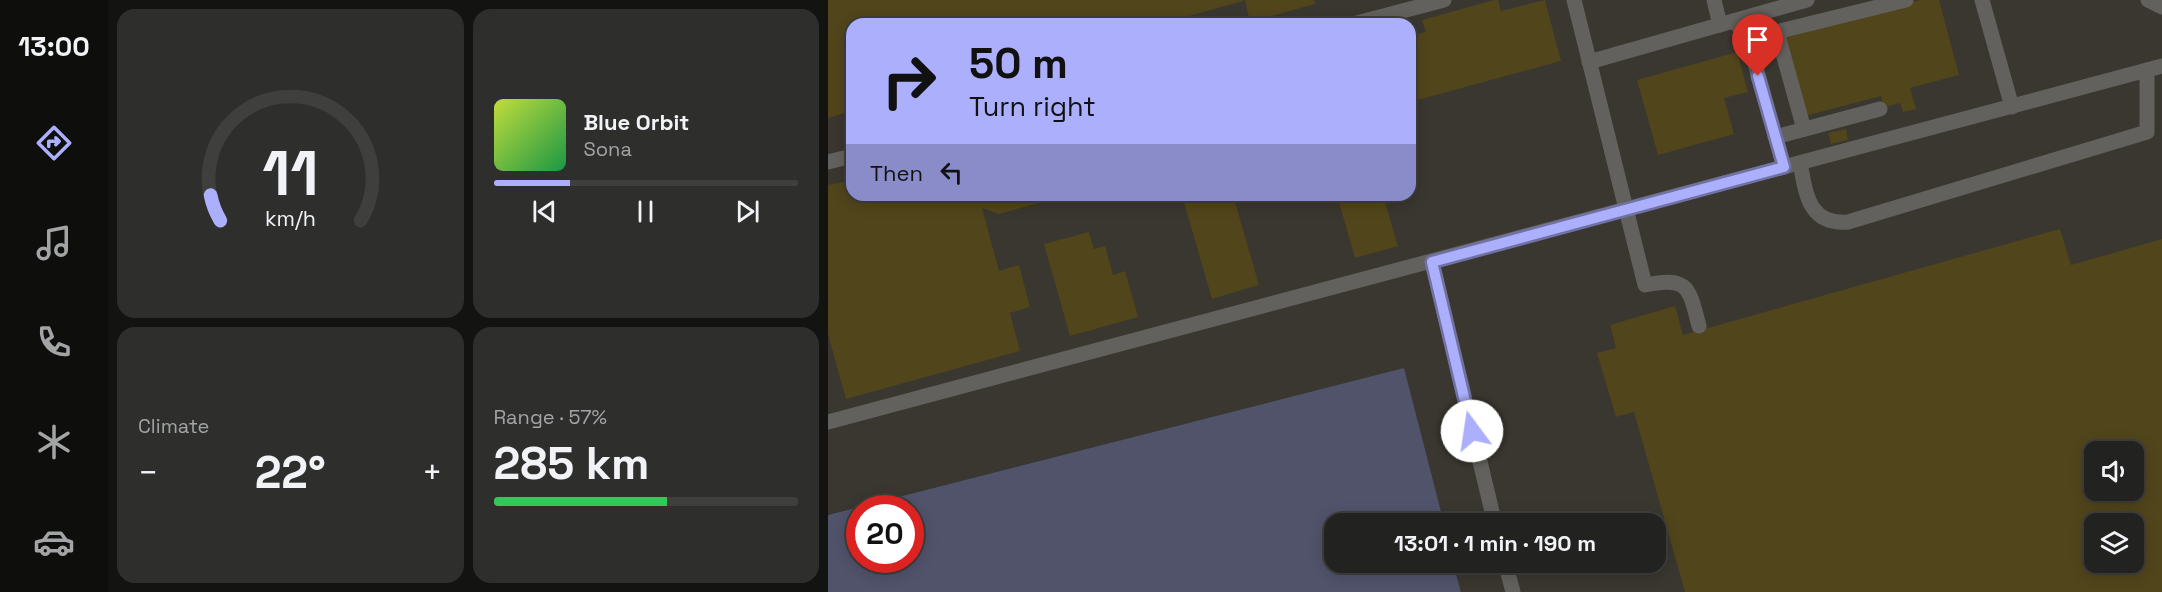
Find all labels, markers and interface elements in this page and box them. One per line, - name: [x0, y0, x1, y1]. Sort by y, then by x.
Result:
- pin: [1732, 14, 1783, 76]
- icon: arrive: [1741, 23, 1774, 56]
- text: 13:00: [18, 29, 90, 64]
- text: 50 m: [969, 37, 1068, 90]
- icon: right: [870, 42, 948, 120]
- text: Turn right: [969, 89, 1096, 124]
- text: Blue Orbit: [584, 108, 689, 136]
- icon: directions: [33, 122, 75, 164]
- text: 11: [262, 134, 318, 213]
- text: Sona: [584, 136, 632, 162]
- icon: left: [935, 156, 968, 189]
- text: Then: [870, 159, 923, 187]
- icon: previous: [528, 195, 561, 228]
- icon: pause: [629, 195, 662, 228]
- icon: next: [731, 195, 764, 228]
- text: km/h: [265, 205, 316, 232]
- icon: music: [33, 222, 75, 264]
- icon: phone: [33, 321, 75, 363]
- position arrow: [1440, 399, 1504, 463]
- text: Range · 57%: [494, 404, 607, 430]
- text: Climate: [138, 413, 209, 439]
- icon: climate: [33, 421, 75, 463]
- text: 285 km: [494, 435, 649, 492]
- map controls: [2084, 441, 2144, 573]
- button: sound: [2084, 441, 2144, 501]
- text: 22°: [255, 444, 326, 501]
- text: −: [138, 452, 158, 494]
- text: +: [422, 452, 442, 494]
- speed limit sign: 20: [846, 495, 924, 573]
- button: layers: [2084, 513, 2144, 573]
- icon: car: [33, 521, 75, 563]
- text: 13:01 · 1 min · 190 m: [1394, 529, 1596, 557]

